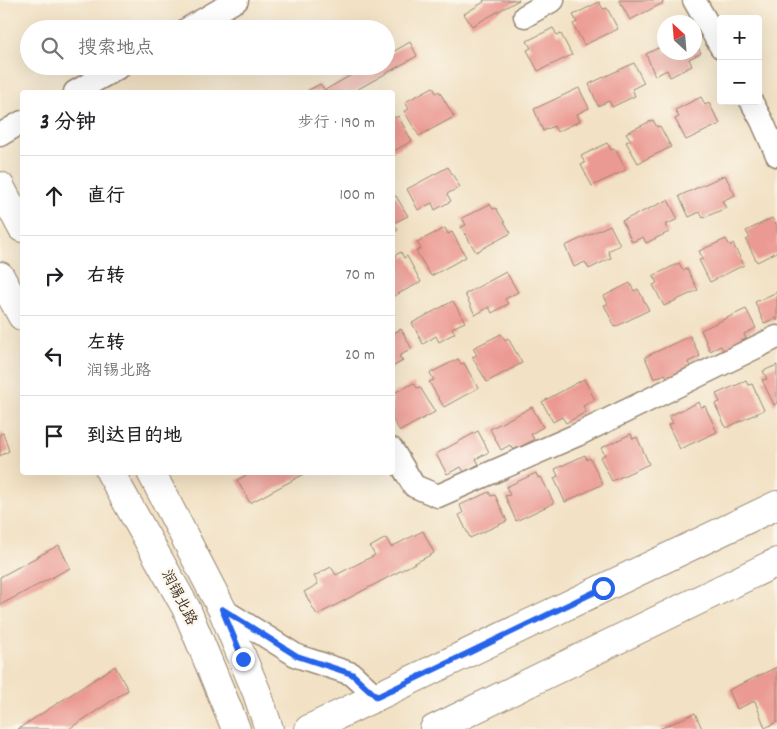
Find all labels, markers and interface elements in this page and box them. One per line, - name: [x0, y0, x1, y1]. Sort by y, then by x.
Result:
- north arrow: [657, 15, 702, 60]
- map controls: [717, 15, 762, 105]
- button: +: [717, 15, 762, 60]
- search box: [20, 20, 395, 75]
- icon: search: [38, 34, 66, 62]
- text: 搜索地点: [78, 36, 154, 63]
- button: −: [717, 60, 762, 105]
- text: 3 分钟: [40, 109, 96, 139]
- text: 步行 · 190 m: [298, 112, 375, 135]
- icon: ahead: [40, 182, 68, 210]
- text: 直行: [87, 184, 125, 211]
- text: 100 m: [339, 184, 375, 207]
- icon: right: [40, 262, 68, 290]
- text: 右转: [87, 264, 125, 291]
- text: 70 m: [345, 264, 375, 287]
- text: 左转: [87, 331, 125, 358]
- icon: left: [40, 342, 68, 370]
- text: 20 m: [345, 344, 375, 367]
- text: 润锡北路: [87, 360, 151, 383]
- icon: arrive: [40, 422, 68, 450]
- text: 到达目的地: [87, 424, 182, 451]
- street label: 润锡北路: [155, 566, 201, 630]
- route start: [592, 577, 615, 600]
- route end: [232, 648, 255, 671]

